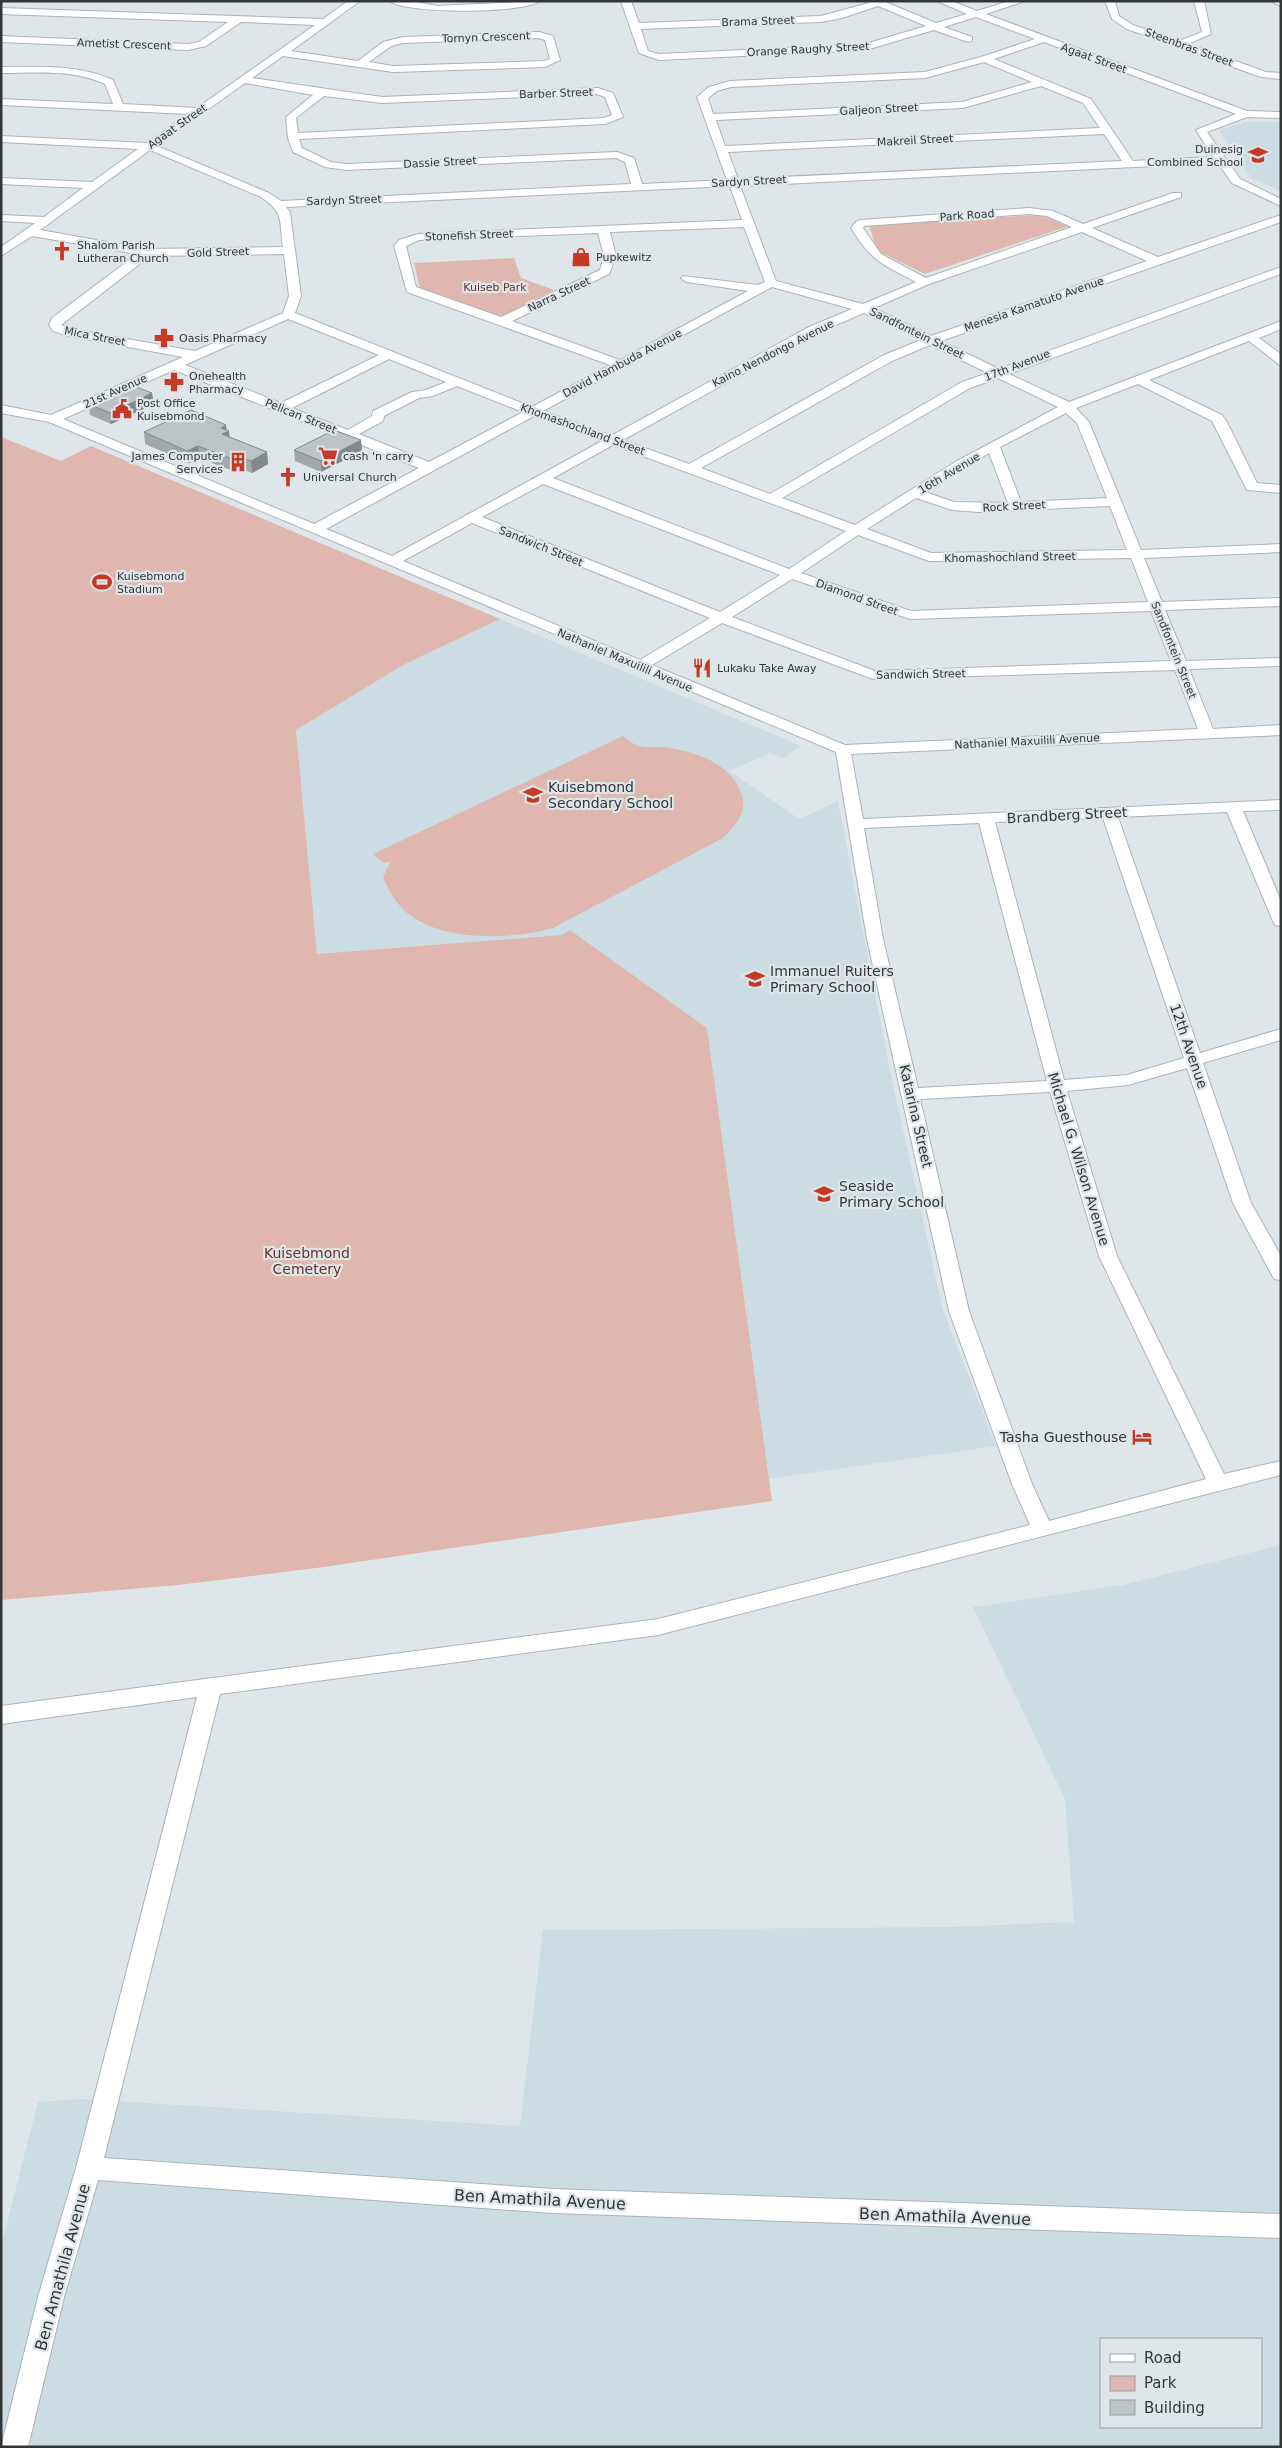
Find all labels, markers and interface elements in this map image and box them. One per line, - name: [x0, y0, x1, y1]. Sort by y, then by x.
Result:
- street label: Brama Street: [721, 14, 796, 29]
- street label: Steenbras Street: [1143, 26, 1235, 70]
- street label: Tornyn Crescent: [441, 29, 531, 46]
- street label: Ametist Crescent: [77, 36, 172, 53]
- street label: Orange Raughy Street: [746, 40, 870, 59]
- street label: Agaat Street: [1059, 41, 1129, 77]
- street label: Barber Street: [519, 86, 594, 101]
- street label: Agaat Street: [145, 101, 210, 152]
- street label: Galjeon Street: [839, 101, 919, 118]
- street label: Makreil Street: [876, 132, 954, 149]
- place label: Duinesig Combined School: [1147, 143, 1243, 169]
- school or university icon: Duinesig Combined School: [1247, 144, 1269, 166]
- street label: Dassie Street: [403, 154, 478, 171]
- street label: Sardyn Street: [711, 173, 788, 190]
- street label: Sardyn Street: [306, 193, 383, 208]
- street label: Park Road: [939, 207, 995, 224]
- street label: Stonefish Street: [425, 227, 514, 244]
- place label: Shalom Parish Lutheran Church: [77, 239, 169, 265]
- church icon: Shalom Parish Lutheran Church: [51, 240, 73, 262]
- street label: Gold Street: [187, 245, 250, 260]
- shop icon: Pupkewitz: [570, 246, 592, 268]
- place label: Pupkewitz: [596, 251, 652, 264]
- street label: Narra Street: [526, 274, 593, 315]
- street label: Menesia Kamatuto Avenue: [963, 274, 1106, 335]
- park label: Kuiseb Park: [463, 281, 527, 294]
- street label: Sandfontein Street: [868, 305, 967, 362]
- street label: Kaino Nendongo Avenue: [710, 317, 836, 390]
- street label: Mica Street: [63, 324, 127, 349]
- street label: David Hambuda Avenue: [560, 326, 684, 400]
- pharmacy icon: Oasis Pharmacy: [153, 327, 175, 349]
- place label: Oasis Pharmacy: [179, 332, 268, 345]
- street label: 17th Avenue: [982, 347, 1052, 384]
- place label: Onehealth Pharmacy: [189, 370, 246, 396]
- pharmacy icon: Onehealth Pharmacy: [163, 371, 185, 393]
- street label: 21st Avenue: [81, 372, 149, 411]
- street label: Pelican Street: [263, 396, 339, 437]
- place label: Post Office Kuisebmond: [137, 397, 205, 423]
- public building icon: Post Office Kuisebmond: [111, 398, 133, 420]
- street label: Khomashochland Street: [519, 401, 647, 458]
- supermarket icon: cash 'n carry: [317, 445, 339, 467]
- place label: James Computer Services: [131, 450, 223, 476]
- place label: cash 'n carry: [343, 450, 414, 463]
- street label: 16th Avenue: [916, 450, 983, 497]
- building icon: James Computer Services: [227, 451, 249, 473]
- church icon: Universal Church: [277, 466, 299, 488]
- place label: Universal Church: [303, 471, 397, 484]
- street label: Rock Street: [982, 498, 1047, 515]
- street label: Sandwich Street: [497, 524, 585, 570]
- street label: Khomashochland Street: [944, 550, 1077, 565]
- place label: Kuisebmond Stadium: [117, 570, 185, 596]
- sports icon: Kuisebmond Stadium: [91, 571, 113, 593]
- street label: Diamond Street: [814, 577, 900, 619]
- street label: Sandfontein Street: [1148, 600, 1199, 701]
- street label: Nathaniel Maxuilili Avenue: [555, 626, 695, 695]
- restaurant icon: Lukaku Take Away: [691, 657, 713, 679]
- place label: Lukaku Take Away: [717, 662, 817, 675]
- street label: Sandwich Street: [876, 667, 967, 682]
- street label: Nathaniel Maxuilili Avenue: [954, 731, 1100, 752]
- place label: Kuisebmond Secondary School: [548, 779, 673, 811]
- school or university icon: Kuisebmond Secondary School: [522, 784, 544, 806]
- street label: Brandberg Street: [1006, 804, 1128, 826]
- place label: Immanuel Ruiters Primary School: [770, 963, 894, 995]
- school or university icon: Immanuel Ruiters Primary School: [744, 968, 766, 990]
- street label: 12th Avenue: [1167, 1001, 1211, 1091]
- street label: Katarina Street: [896, 1063, 936, 1170]
- street label: Michael G. Wilson Avenue: [1045, 1070, 1113, 1248]
- place label: Seaside Primary School: [839, 1178, 944, 1210]
- school or university icon: Seaside Primary School: [813, 1183, 835, 1205]
- park label: Kuisebmond Cemetery: [264, 1245, 350, 1277]
- hotel icon: Tasha Guesthouse: [1131, 1426, 1153, 1448]
- place label: Tasha Guesthouse: [999, 1429, 1127, 1445]
- street label: Ben Amathila Avenue: [31, 2182, 94, 2353]
- street label: Ben Amathila Avenue: [454, 2186, 626, 2213]
- street label: Ben Amathila Avenue: [859, 2204, 1031, 2229]
- legend: [1100, 2338, 1262, 2428]
- text: Road: [1144, 2349, 1182, 2367]
- text: Park: [1144, 2374, 1177, 2392]
- text: Building: [1144, 2399, 1205, 2417]

